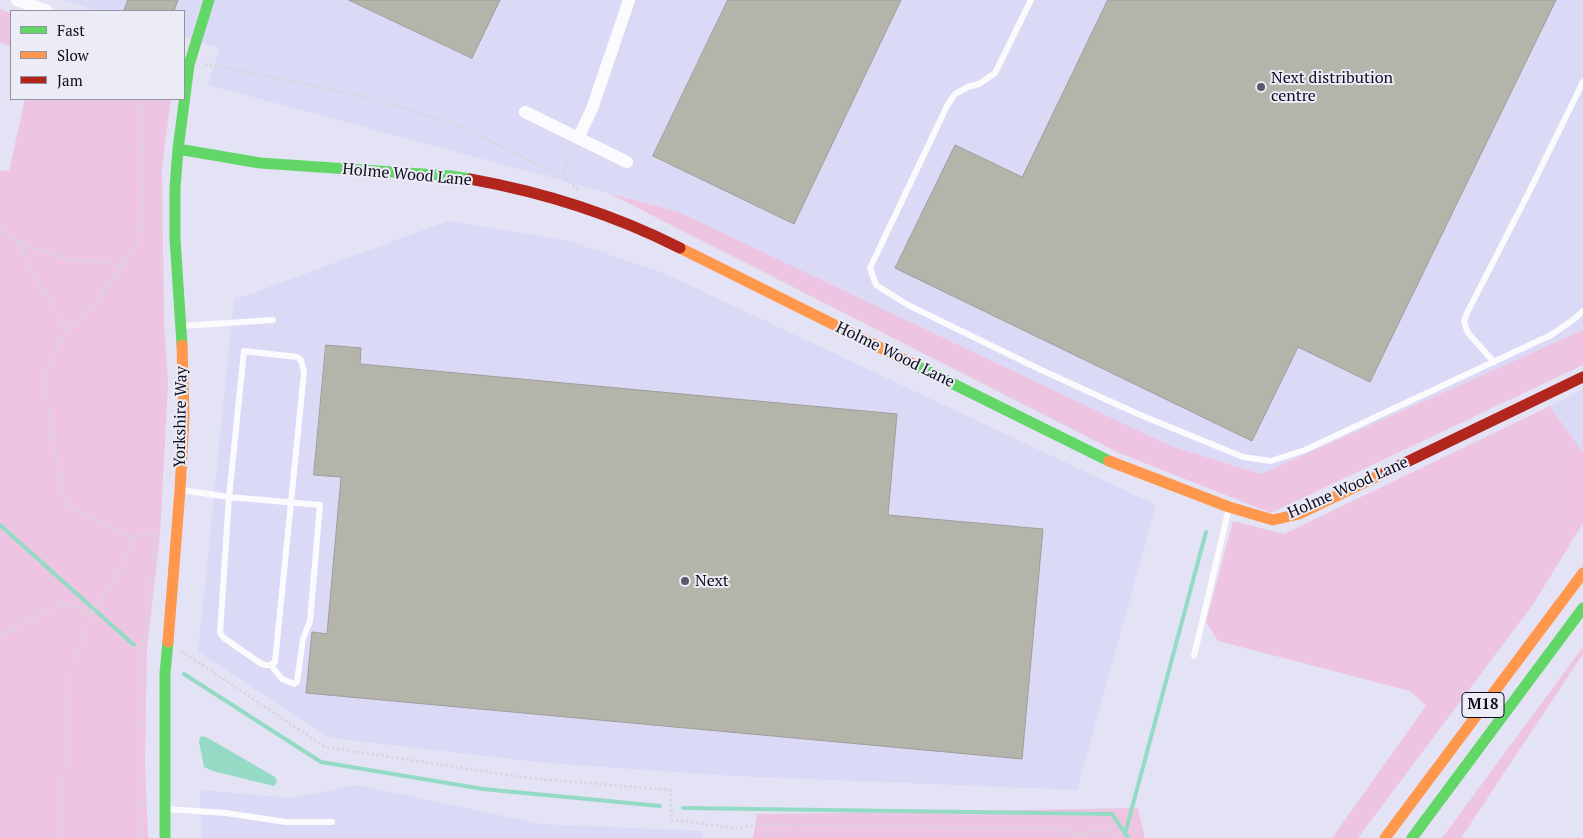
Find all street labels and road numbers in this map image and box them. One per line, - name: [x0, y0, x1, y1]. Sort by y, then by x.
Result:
- street label: Holme Wood Lane: [341, 160, 473, 190]
- street label: Holme Wood Lane: [832, 318, 958, 392]
- street label: Yorkshire Way: [171, 366, 191, 468]
- street label: Holme Wood Lane: [1285, 453, 1411, 523]
- road number: M18: [1462, 692, 1504, 718]

